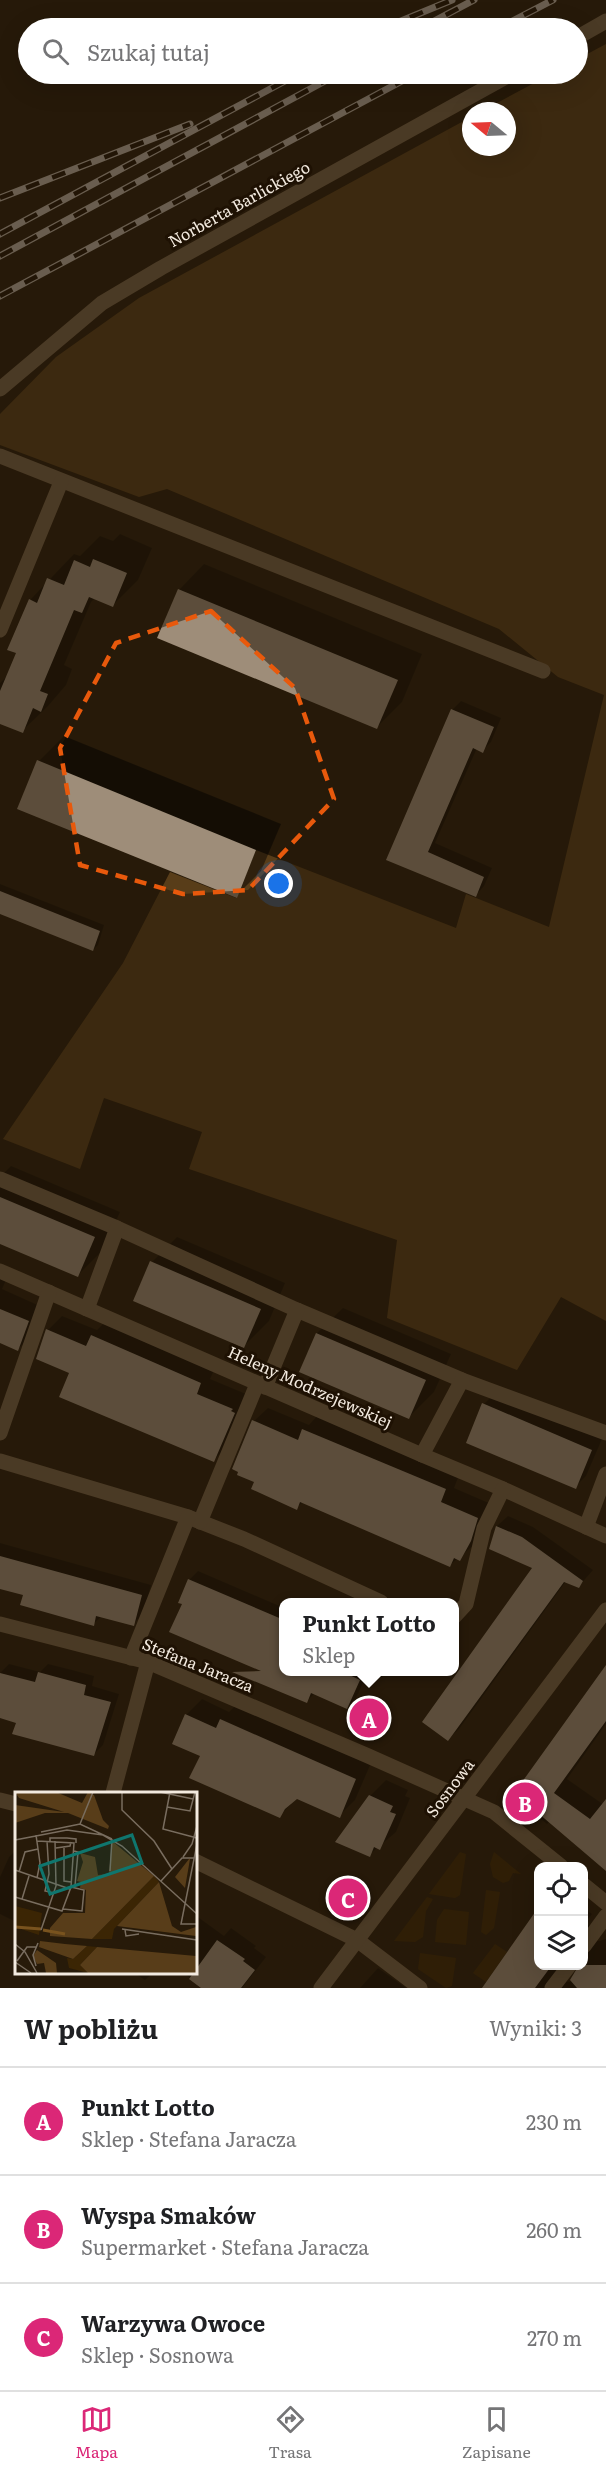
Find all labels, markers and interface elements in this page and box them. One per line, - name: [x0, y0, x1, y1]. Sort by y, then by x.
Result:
- search box: [18, 18, 588, 84]
- icon: search: [39, 35, 72, 68]
- text: Szukaj tutaj: [87, 35, 210, 68]
- north arrow: [462, 102, 516, 156]
- street label: Norberta Barlickiego: [163, 154, 314, 252]
- your location: [264, 869, 293, 898]
- street label: Heleny Modrzejewskiej: [224, 1339, 396, 1433]
- popup: [279, 1598, 459, 1676]
- text: Punkt Lotto: [302, 1606, 436, 1639]
- street label: Stefana Jaracza: [139, 1631, 258, 1697]
- text: Sklep: [302, 1639, 355, 1669]
- pin: A: [350, 1696, 388, 1740]
- street label: Sosnowa: [419, 1753, 479, 1822]
- pin: B: [506, 1780, 544, 1824]
- inset map: [15, 1792, 196, 1973]
- map controls: [534, 1862, 588, 1970]
- button: locate: [534, 1862, 588, 1916]
- pin: C: [328, 1876, 368, 1920]
- button: layers: [534, 1916, 588, 1970]
- text: W pobliżu: [24, 2008, 158, 2047]
- text: Wyniki: 3: [489, 2012, 582, 2042]
- text: Punkt Lotto: [81, 2090, 215, 2123]
- text: A: [36, 2106, 51, 2136]
- text: 230 m: [526, 2106, 582, 2136]
- text: Sklep · Stefana Jaracza: [81, 2123, 297, 2153]
- text: Wyspa Smaków: [81, 2198, 256, 2231]
- text: B: [37, 2214, 50, 2244]
- text: 260 m: [526, 2214, 582, 2244]
- text: Supermarket · Stefana Jaracza: [81, 2231, 369, 2261]
- text: Warzywa Owoce: [81, 2306, 265, 2339]
- text: C: [36, 2322, 51, 2352]
- text: 270 m: [527, 2322, 582, 2352]
- text: Sklep · Sosnowa: [81, 2339, 234, 2369]
- tab: Mapa: [75, 2403, 118, 2463]
- tab: Trasa: [268, 2403, 312, 2463]
- tab: Zapisane: [462, 2403, 531, 2463]

